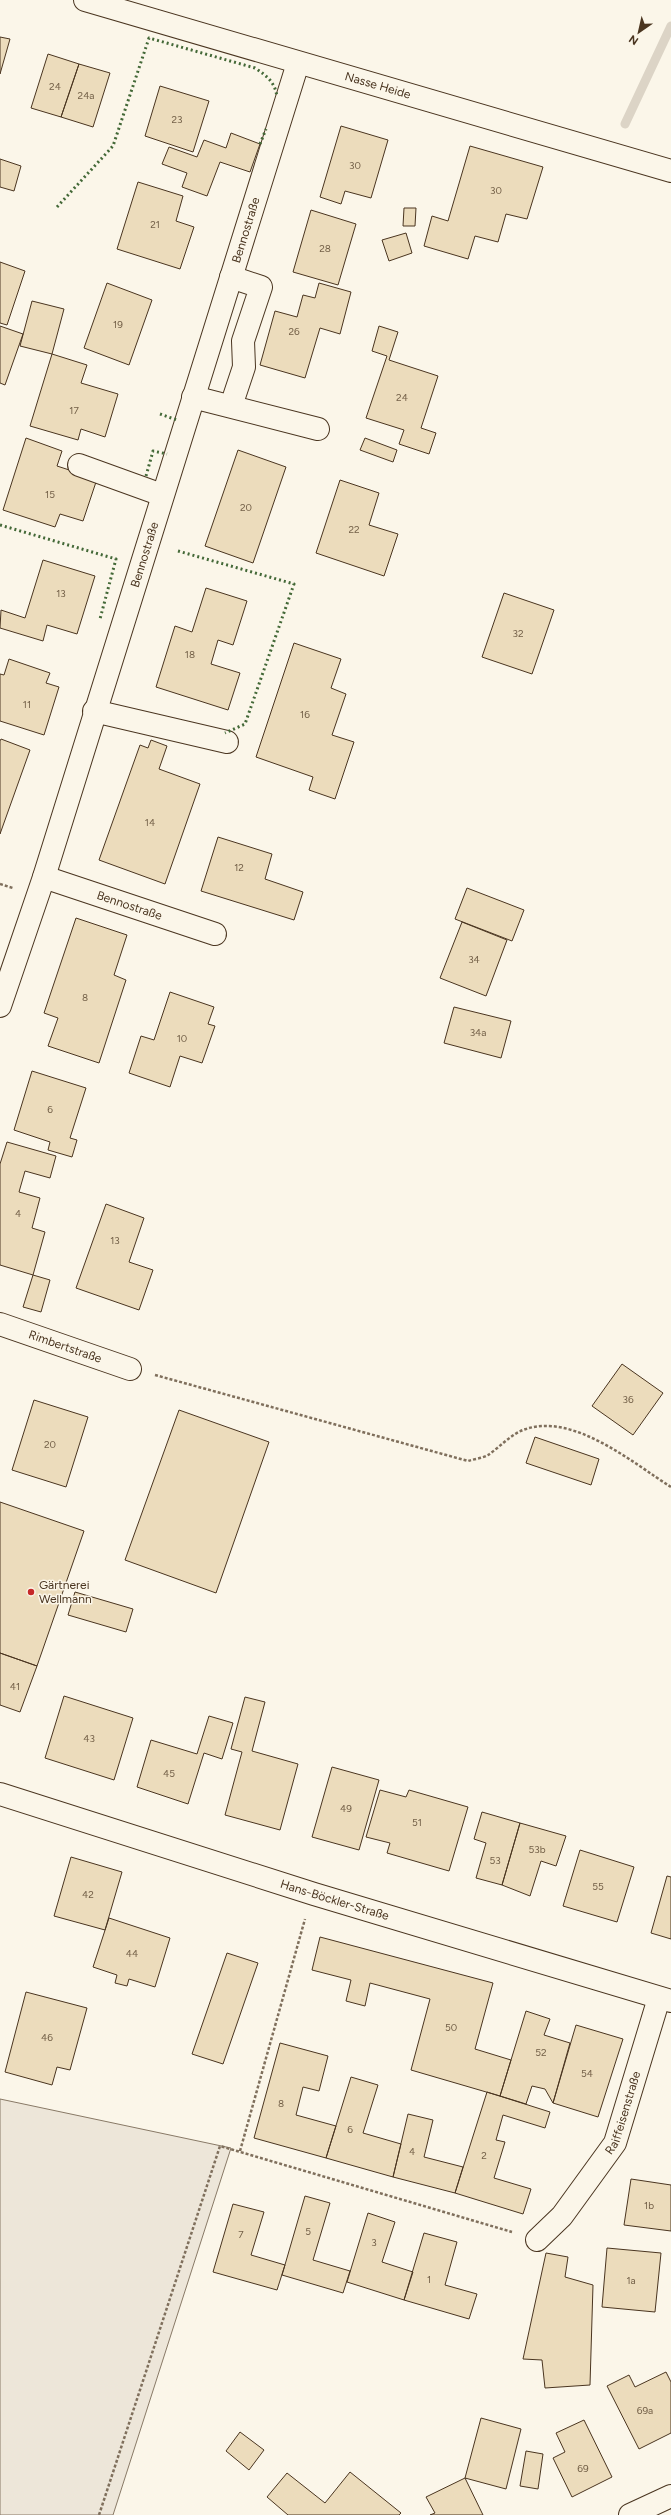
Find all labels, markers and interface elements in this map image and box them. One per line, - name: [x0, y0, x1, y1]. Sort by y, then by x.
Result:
- north arrow: [619, 12, 659, 52]
- text: N: [627, 32, 641, 48]
- street label: Nasse Heide: [343, 69, 413, 102]
- house number: 24: [49, 80, 61, 93]
- house number: 24a: [78, 89, 94, 102]
- house number: 23: [171, 113, 183, 126]
- house number: 30: [349, 159, 361, 172]
- house number: 30: [490, 184, 502, 197]
- street label: Bennostraße: [229, 195, 263, 265]
- house number: 21: [150, 218, 160, 231]
- house number: 28: [319, 242, 331, 255]
- house number: 19: [113, 318, 123, 331]
- house number: 26: [288, 325, 300, 338]
- house number: 24: [396, 391, 408, 404]
- house number: 17: [69, 404, 79, 417]
- house number: 15: [45, 488, 55, 501]
- house number: 20: [240, 501, 252, 514]
- street label: Bennostraße: [128, 520, 162, 589]
- house number: 22: [348, 523, 360, 536]
- house number: 13: [56, 587, 66, 600]
- house number: 32: [512, 627, 524, 640]
- house number: 18: [185, 648, 195, 661]
- house number: 11: [23, 698, 31, 711]
- house number: 16: [300, 708, 310, 721]
- house number: 14: [145, 816, 155, 829]
- house number: 12: [234, 861, 244, 874]
- street label: Bennostraße: [95, 888, 164, 923]
- house number: 34: [468, 953, 480, 966]
- house number: 8: [82, 991, 88, 1004]
- house number: 34a: [470, 1026, 486, 1039]
- house number: 10: [177, 1032, 187, 1045]
- house number: 6: [47, 1103, 53, 1116]
- house number: 4: [15, 1207, 21, 1220]
- house number: 13: [110, 1234, 120, 1247]
- street label: Rimbertstraße: [27, 1327, 104, 1366]
- house number: 36: [622, 1393, 634, 1406]
- house number: 20: [44, 1438, 56, 1451]
- place label: Gärtnerei Wellmann: [39, 1578, 92, 1606]
- marker: Gärtnerei Wellmann: [26, 1587, 36, 1597]
- house number: 41: [10, 1680, 20, 1693]
- house number: 43: [83, 1732, 95, 1745]
- house number: 45: [163, 1767, 175, 1780]
- house number: 49: [340, 1802, 352, 1815]
- house number: 51: [412, 1816, 422, 1829]
- house number: 53b: [528, 1843, 546, 1856]
- house number: 53: [489, 1854, 501, 1867]
- street label: Hans-Böckler-Straße: [279, 1877, 391, 1923]
- house number: 55: [592, 1880, 604, 1893]
- house number: 42: [82, 1888, 94, 1901]
- house number: 44: [126, 1947, 138, 1960]
- house number: 50: [445, 2021, 457, 2034]
- house number: 46: [41, 2031, 53, 2044]
- house number: 52: [535, 2046, 547, 2059]
- house number: 54: [581, 2067, 593, 2080]
- street label: Raiffeisenstraße: [602, 2069, 644, 2157]
- house number: 8: [278, 2097, 284, 2110]
- house number: 6: [347, 2123, 353, 2136]
- house number: 4: [409, 2145, 415, 2158]
- house number: 2: [481, 2149, 487, 2162]
- house number: 1b: [644, 2199, 654, 2212]
- house number: 5: [305, 2225, 311, 2238]
- house number: 7: [238, 2228, 244, 2241]
- house number: 3: [371, 2236, 377, 2249]
- house number: 1: [427, 2273, 431, 2286]
- house number: 1a: [626, 2274, 636, 2287]
- house number: 69a: [637, 2404, 653, 2417]
- house number: 69: [577, 2462, 589, 2475]

